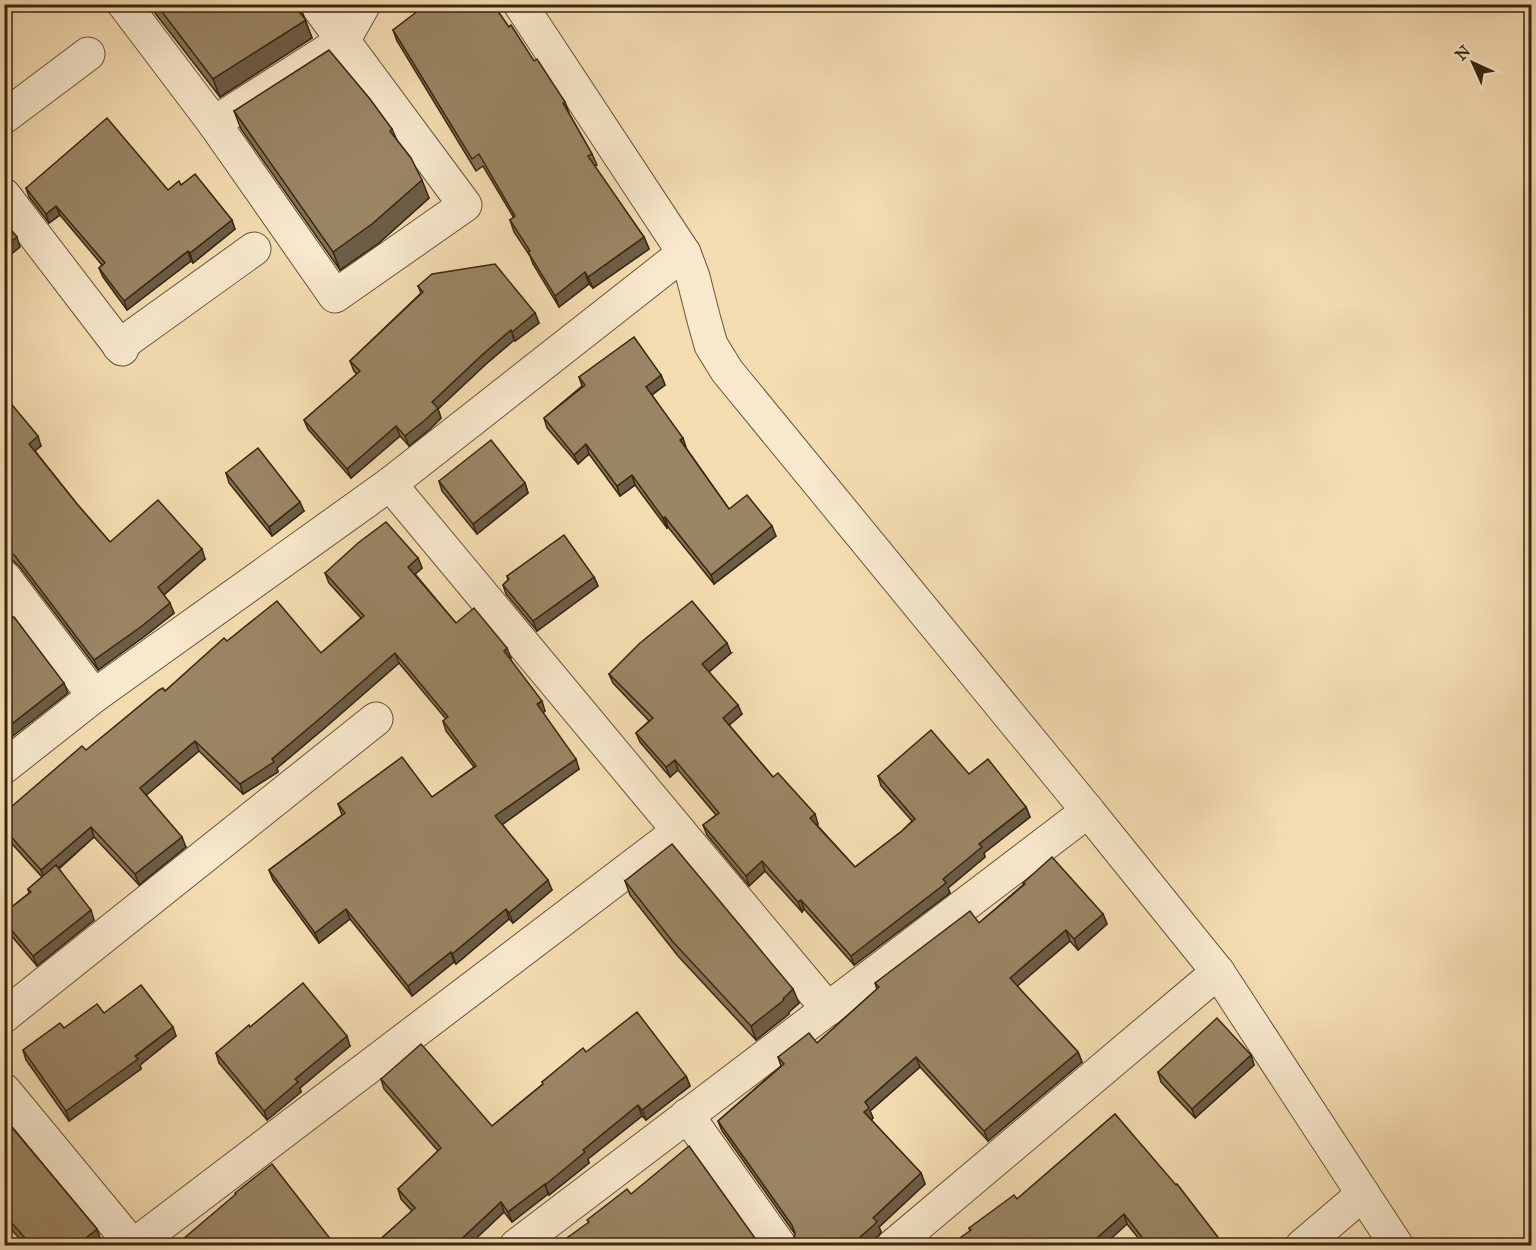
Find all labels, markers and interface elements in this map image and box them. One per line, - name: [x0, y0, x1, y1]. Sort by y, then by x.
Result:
- north arrow: [1443, 33, 1503, 93]
- text: N: [1451, 41, 1475, 64]

